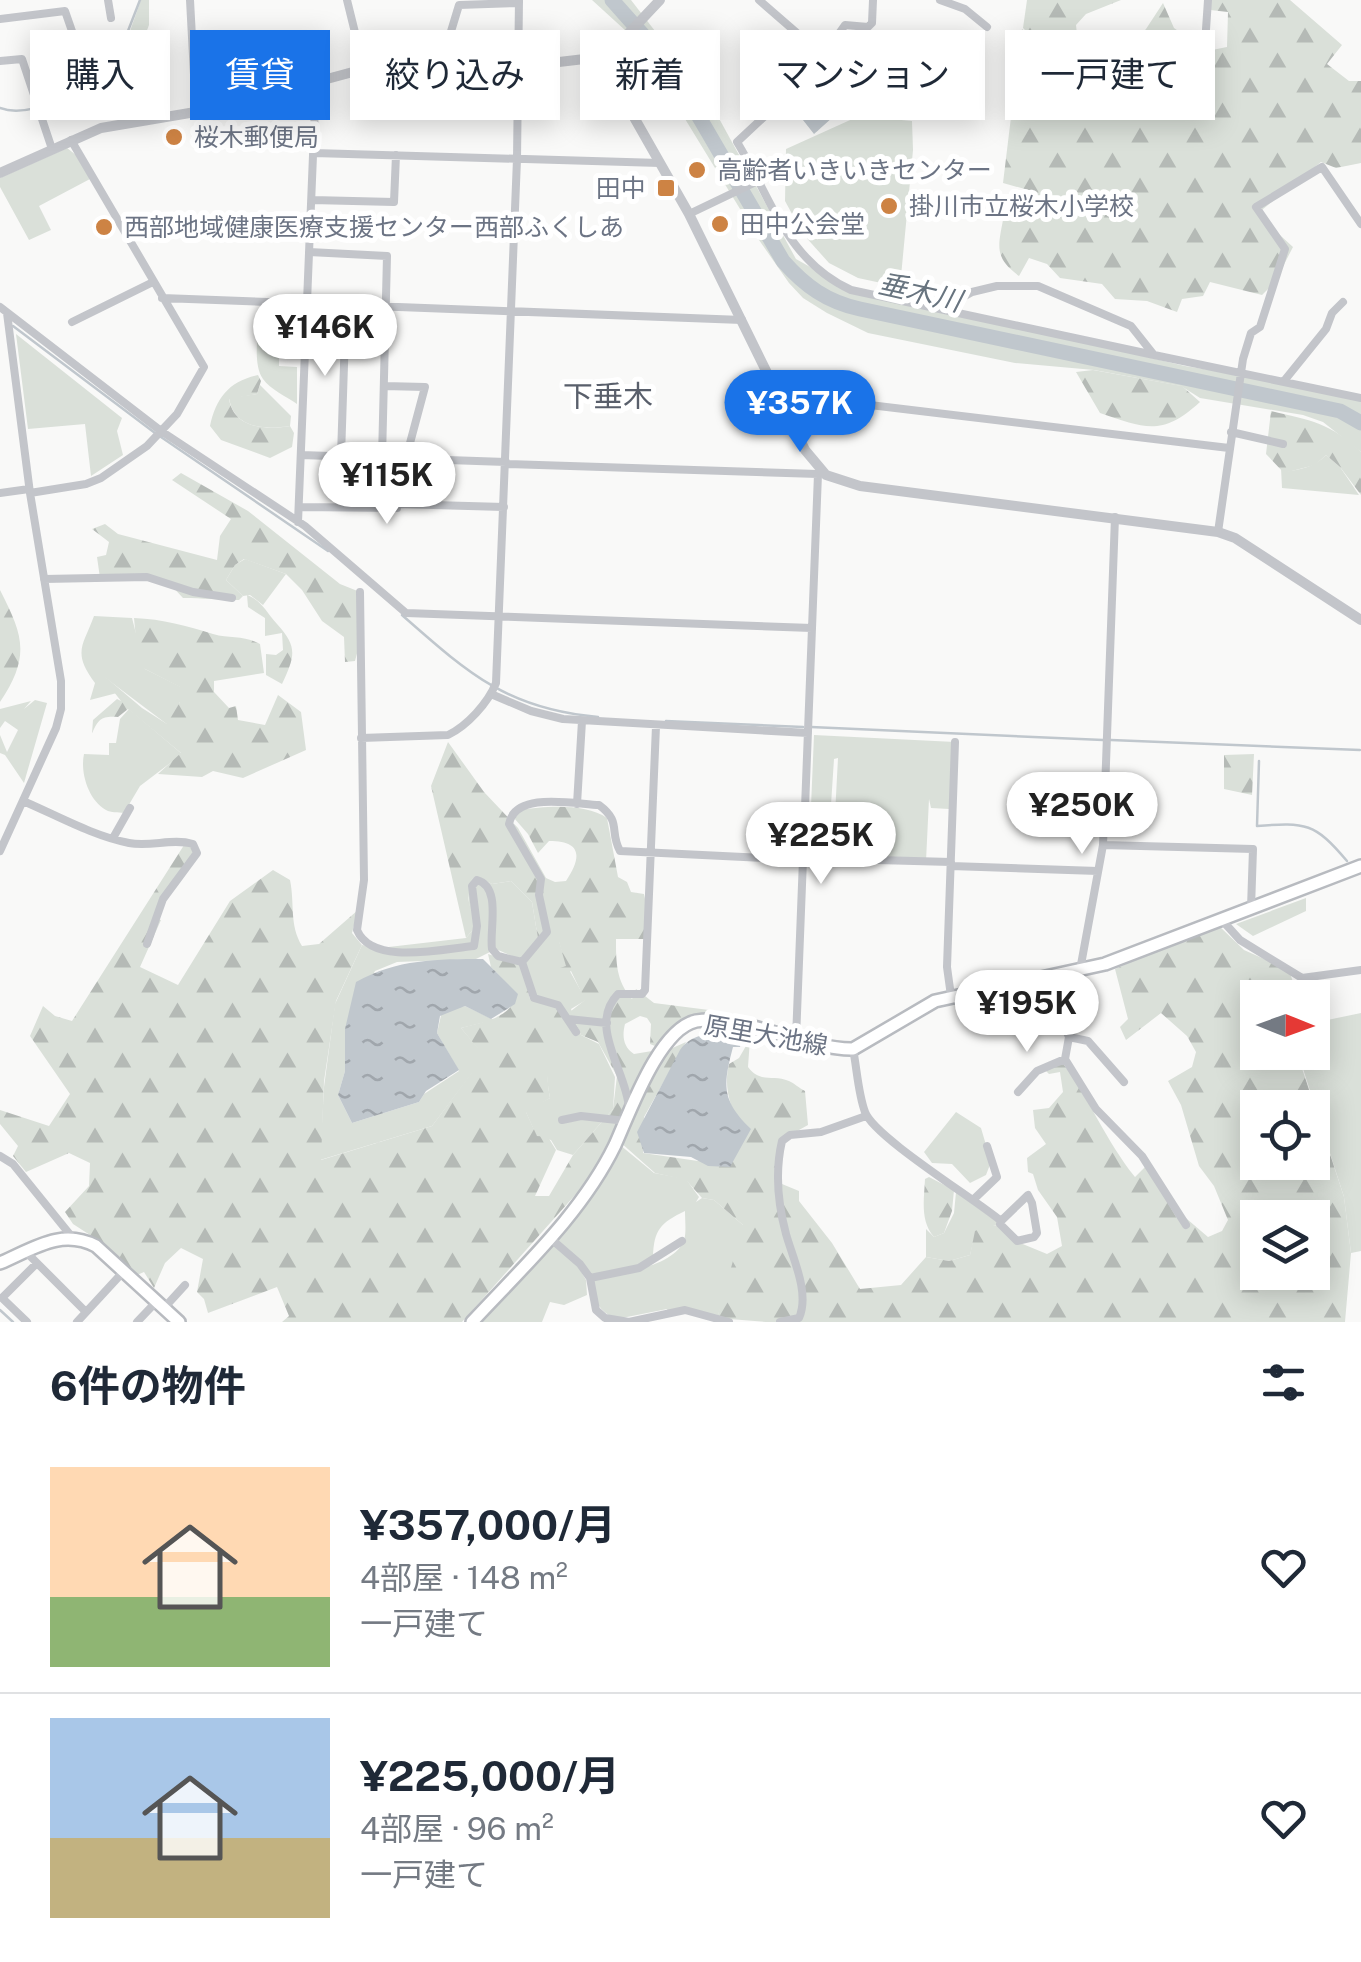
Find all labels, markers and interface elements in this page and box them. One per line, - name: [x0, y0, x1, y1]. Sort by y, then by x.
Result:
- chip: 購入: [30, 30, 170, 120]
- chip: 賃貸: [190, 30, 330, 120]
- chip: 絞り込み: [350, 30, 560, 120]
- chip: 新着: [580, 30, 720, 120]
- chip: マンション: [740, 30, 985, 120]
- chip: 一戸建て: [1005, 30, 1215, 120]
- place label: 桜木郵便局: [194, 122, 319, 152]
- marker: 桜木郵便局: [163, 126, 185, 148]
- place label: 高齢者いきいきセンター: [717, 155, 992, 185]
- marker: 高齢者いきいきセンター: [686, 159, 708, 181]
- place label: 田中: [596, 173, 646, 203]
- marker: 田中: [655, 177, 677, 199]
- place label: 掛川市立桜木小学校: [909, 191, 1134, 221]
- marker: 掛川市立桜木小学校: [878, 195, 900, 217]
- place label: 田中公会堂: [740, 209, 865, 239]
- place label: 西部地域健康医療支援センター西部ふくしあ: [124, 212, 624, 242]
- marker: 田中公会堂: [709, 213, 731, 235]
- marker: 西部地域健康医療支援センター西部ふくしあ: [93, 216, 115, 238]
- water label: 垂木川: [875, 266, 968, 318]
- pin: ¥146K: [255, 294, 395, 379]
- text: ¥146K: [275, 308, 375, 345]
- pin: ¥357K: [730, 370, 870, 455]
- district label: 下垂木: [563, 378, 653, 414]
- text: ¥357K: [747, 384, 853, 421]
- pin: ¥115K: [317, 442, 457, 527]
- text: ¥115K: [340, 456, 434, 493]
- pin: ¥250K: [1012, 772, 1152, 857]
- text: ¥250K: [1029, 786, 1135, 823]
- pin: ¥225K: [751, 802, 891, 887]
- text: ¥225K: [768, 816, 874, 853]
- pin: ¥195K: [957, 970, 1097, 1055]
- north arrow: [1240, 980, 1330, 1070]
- map controls: [1240, 980, 1330, 1290]
- text: ¥195K: [977, 984, 1077, 1021]
- street label: 原里大池線: [702, 1009, 830, 1061]
- button: locate: [1240, 1090, 1330, 1180]
- button: layers: [1240, 1200, 1330, 1290]
- icon: filters: [1256, 1355, 1311, 1410]
- text: 6件の物件: [50, 1361, 246, 1410]
- text: ¥357,000/月: [360, 1500, 616, 1549]
- icon: home: [130, 1507, 250, 1627]
- icon: heart: [1256, 1540, 1311, 1595]
- text: 4部屋 · 148 m²: [360, 1559, 568, 1596]
- text: 一戸建て: [360, 1605, 488, 1642]
- text: ¥225,000/月: [360, 1751, 620, 1800]
- icon: home: [130, 1758, 250, 1878]
- icon: heart: [1256, 1791, 1311, 1846]
- text: 4部屋 · 96 m²: [360, 1810, 554, 1847]
- text: 一戸建て: [360, 1856, 488, 1893]

